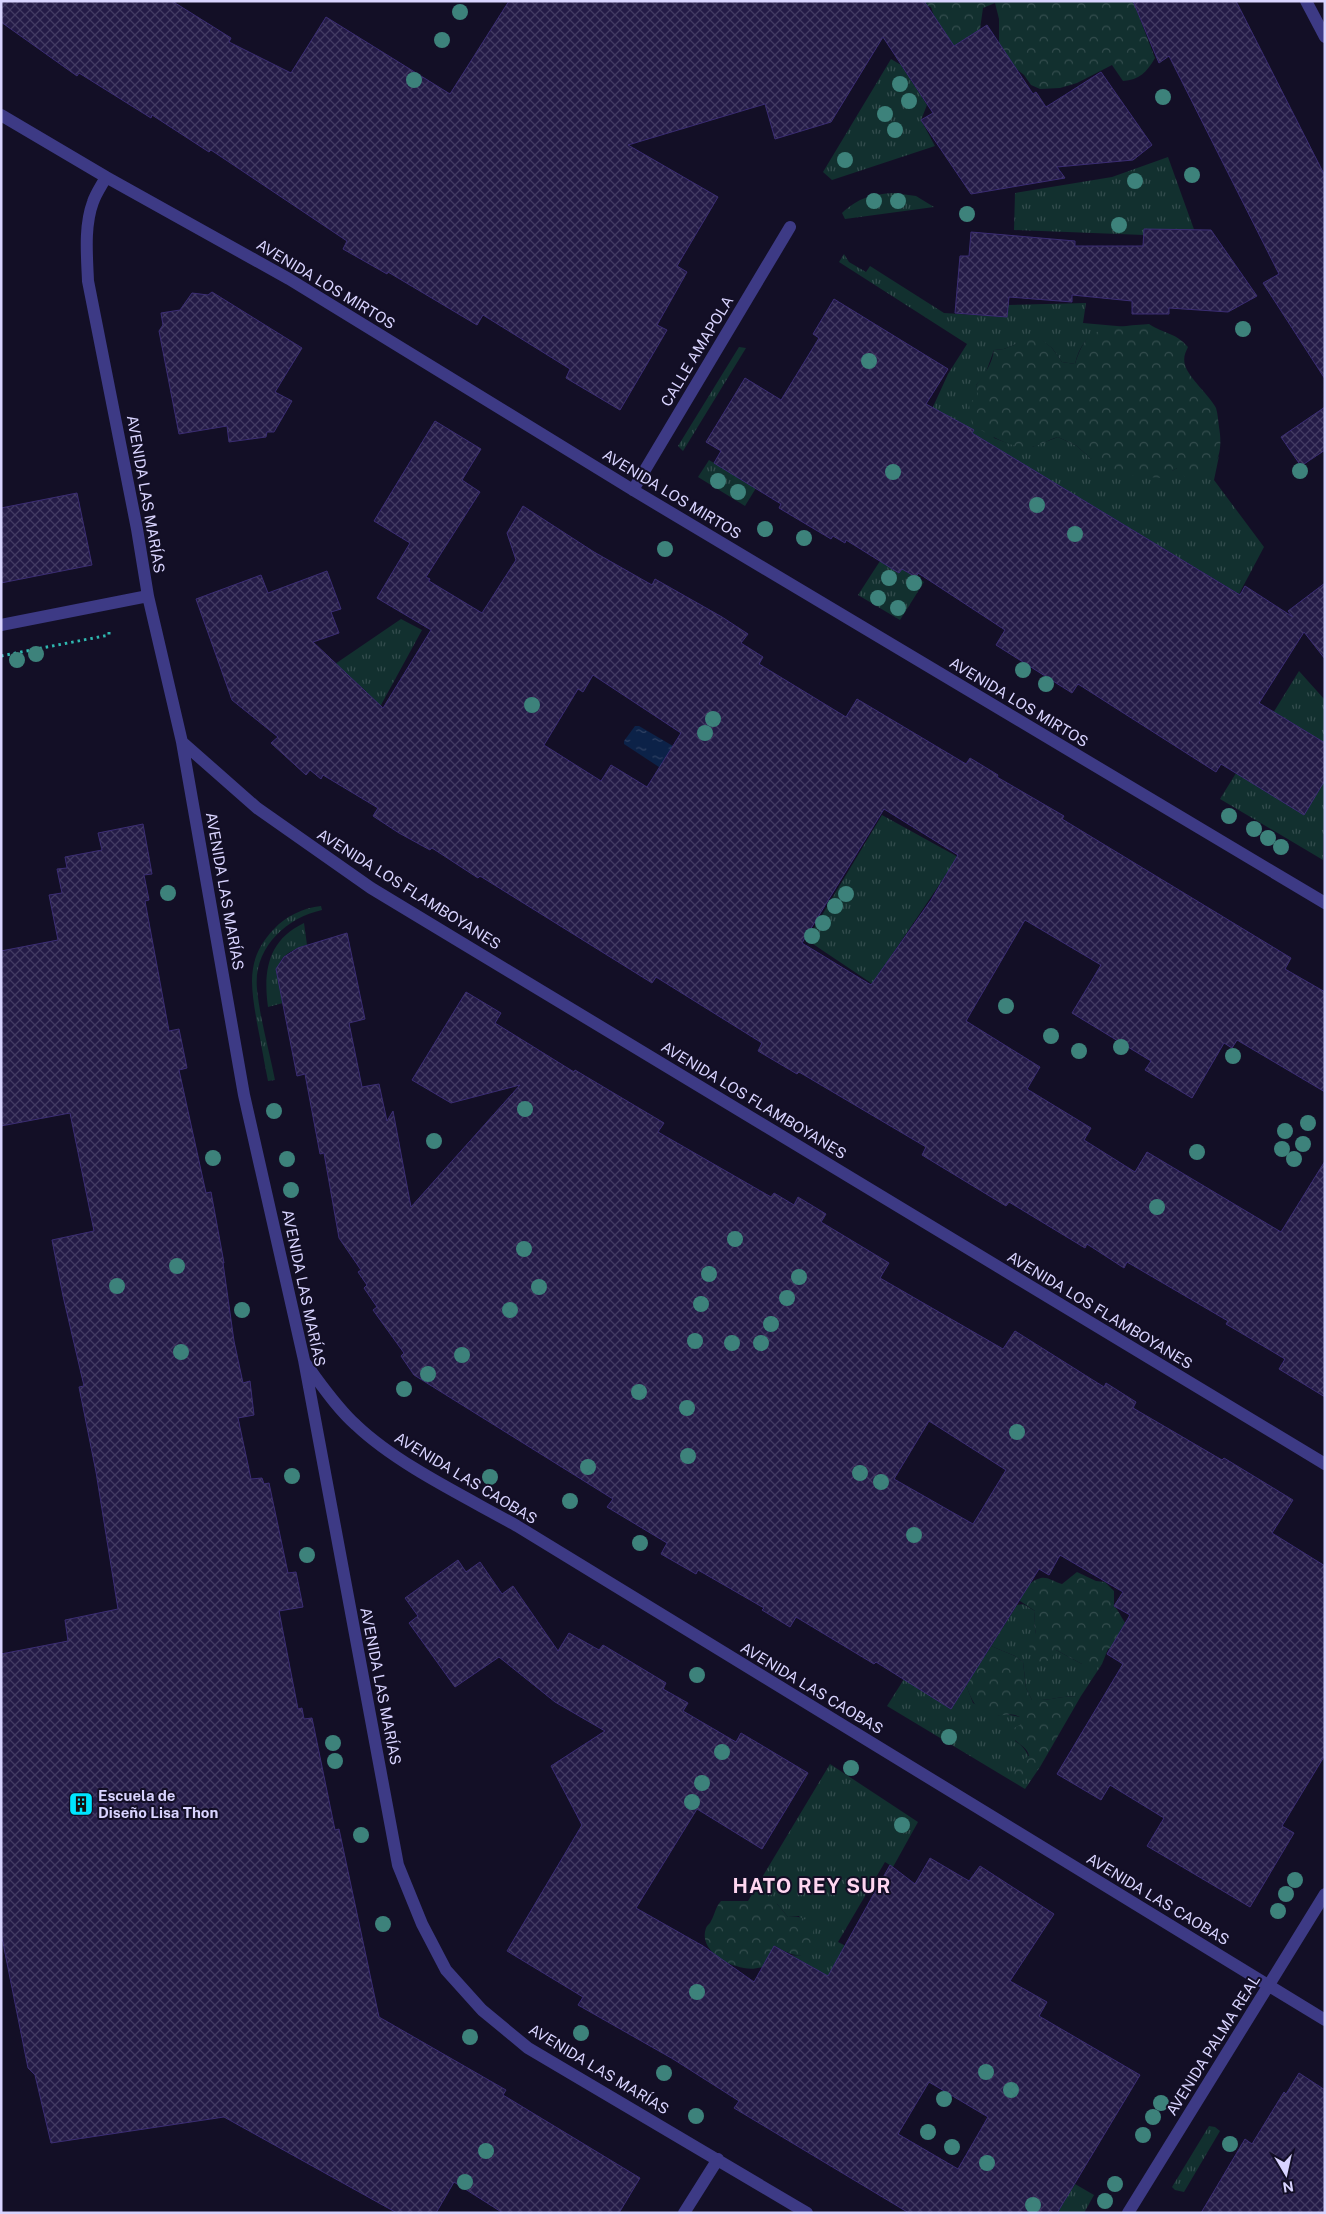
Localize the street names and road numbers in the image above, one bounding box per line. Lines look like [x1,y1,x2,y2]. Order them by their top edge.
street label: AVENIDA LOS MIRTOS [254,236,398,332]
street label: CALLE AMAPOLA [657,292,737,409]
street label: AVENIDA LAS MARÍAS [124,414,168,574]
street label: AVENIDA LOS MIRTOS [600,446,744,542]
street label: AVENIDA LOS MIRTOS [947,654,1091,750]
street label: AVENIDA LAS MARÍAS [203,811,247,971]
street label: AVENIDA LOS FLAMBOYANES [314,825,504,953]
street label: AVENIDA LOS FLAMBOYANES [658,1038,850,1162]
street label: AVENIDA LAS MARÍAS [279,1208,329,1368]
street label: AVENIDA LOS FLAMBOYANES [1004,1248,1196,1372]
street label: AVENIDA LAS CAOBAS [392,1429,540,1527]
street label: AVENIDA LAS MARÍAS [357,1606,405,1766]
street label: AVENIDA LAS CAOBAS [738,1639,886,1737]
street label: AVENIDA LAS CAOBAS [1084,1850,1232,1948]
street label: AVENIDA PALMA REAL [1163,1972,1263,2118]
street label: AVENIDA LAS MARÍAS [526,2020,672,2118]

